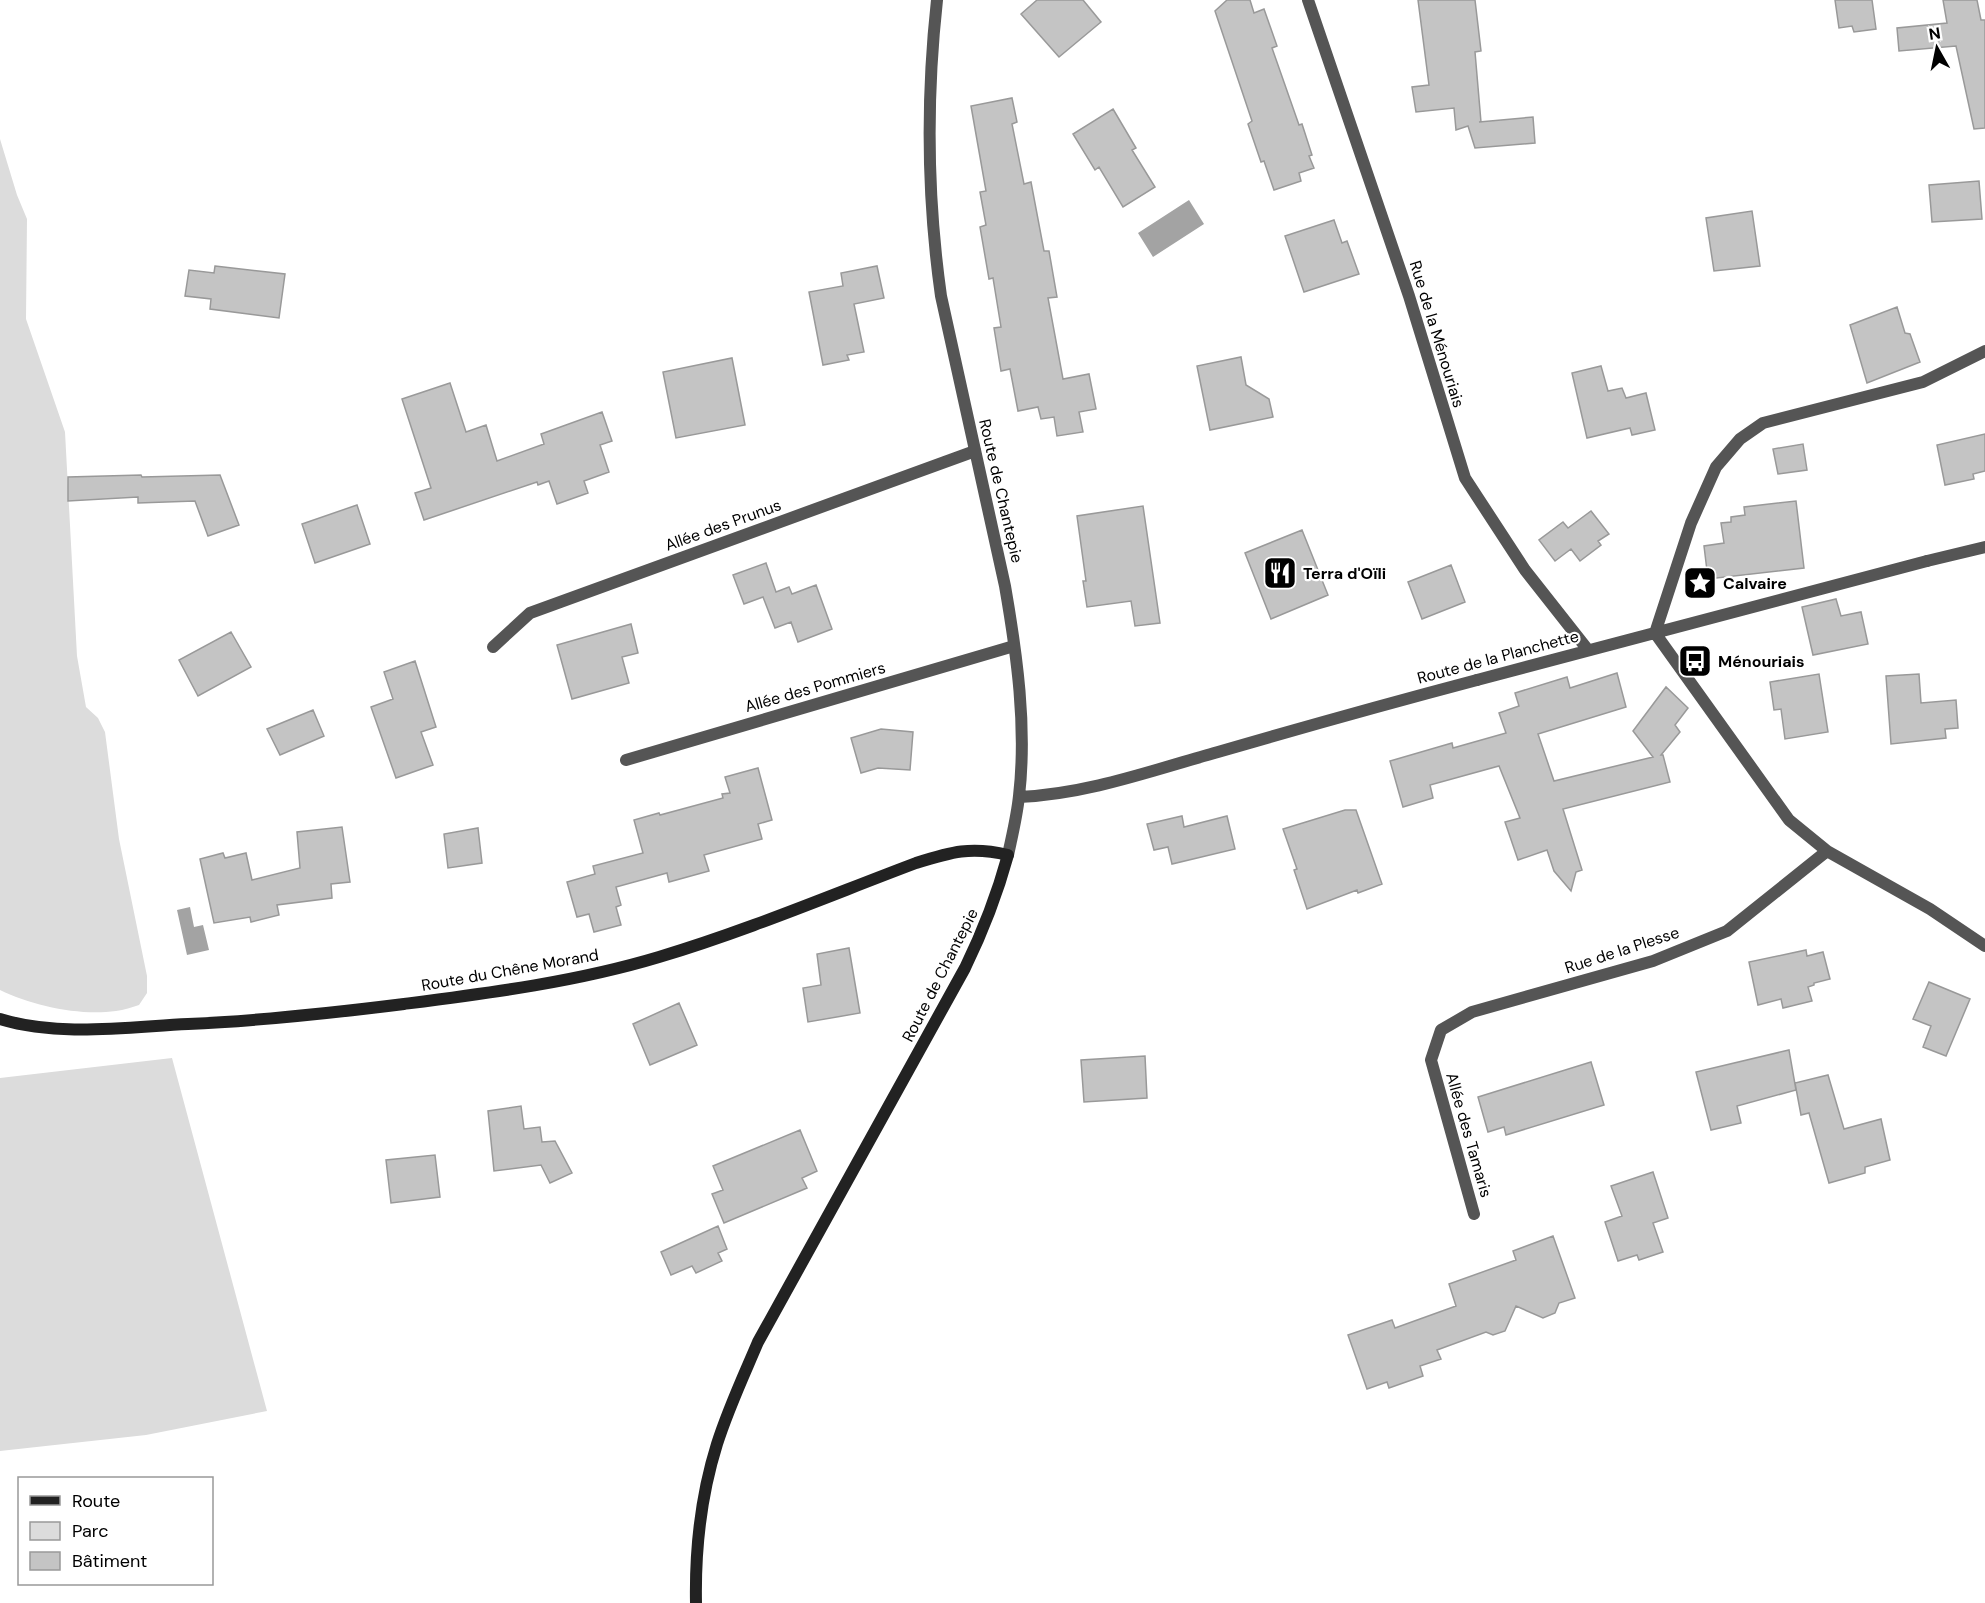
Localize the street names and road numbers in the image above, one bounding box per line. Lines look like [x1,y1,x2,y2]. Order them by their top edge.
street label: Rue de la Ménouriais [1405,258,1469,410]
street label: Route de Chantepie [974,417,1028,565]
street label: Allée des Prunus [662,494,784,556]
street label: Route de la Planchette [1415,625,1581,689]
street label: Allée des Pommiers [742,657,888,717]
street label: Route de Chantepie [897,905,983,1045]
street label: Rue de la Plesse [1562,922,1682,978]
street label: Route du Chêne Morand [420,944,600,996]
street label: Allée des Tamaris [1441,1070,1497,1200]

